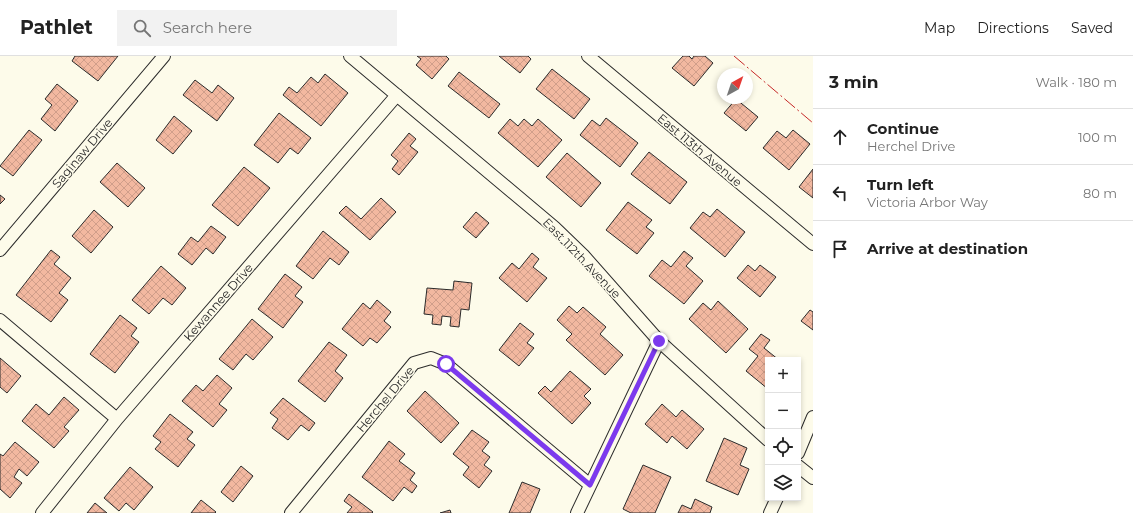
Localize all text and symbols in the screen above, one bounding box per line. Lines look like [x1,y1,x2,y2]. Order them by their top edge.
search box [117,10,397,46]
text: Pathlet [20,16,93,39]
icon: search [131,17,153,39]
text: Search here [163,18,252,37]
text: Map [924,19,955,37]
text: Directions [977,19,1049,37]
text: Saved [1071,19,1113,37]
north arrow [717,68,753,104]
text: 3 min [829,72,879,92]
text: Walk · 180 m [1035,74,1117,90]
street label: East 113th Avenue [655,110,745,190]
street label: Saginaw Drive [49,115,115,191]
text: Continue [867,119,939,138]
icon: ahead [829,126,851,148]
text: 100 m [1078,129,1117,145]
text: Herchel Drive [867,138,955,154]
text: Turn left [867,175,934,194]
icon: left [829,182,851,204]
text: 80 m [1083,185,1117,201]
text: Victoria Arbor Way [867,194,988,210]
street label: East 112th Avenue [540,215,624,301]
icon: arrive [829,238,851,260]
text: Arrive at destination [867,239,1028,258]
street label: Kewannee Drive [180,260,256,344]
route end [650,332,668,350]
route start [437,355,455,373]
map controls [765,357,801,501]
button: + [765,357,801,393]
street label: Herchel Drive [353,363,417,435]
button: − [765,393,801,429]
button: locate [765,429,801,465]
button: layers [765,465,801,501]

